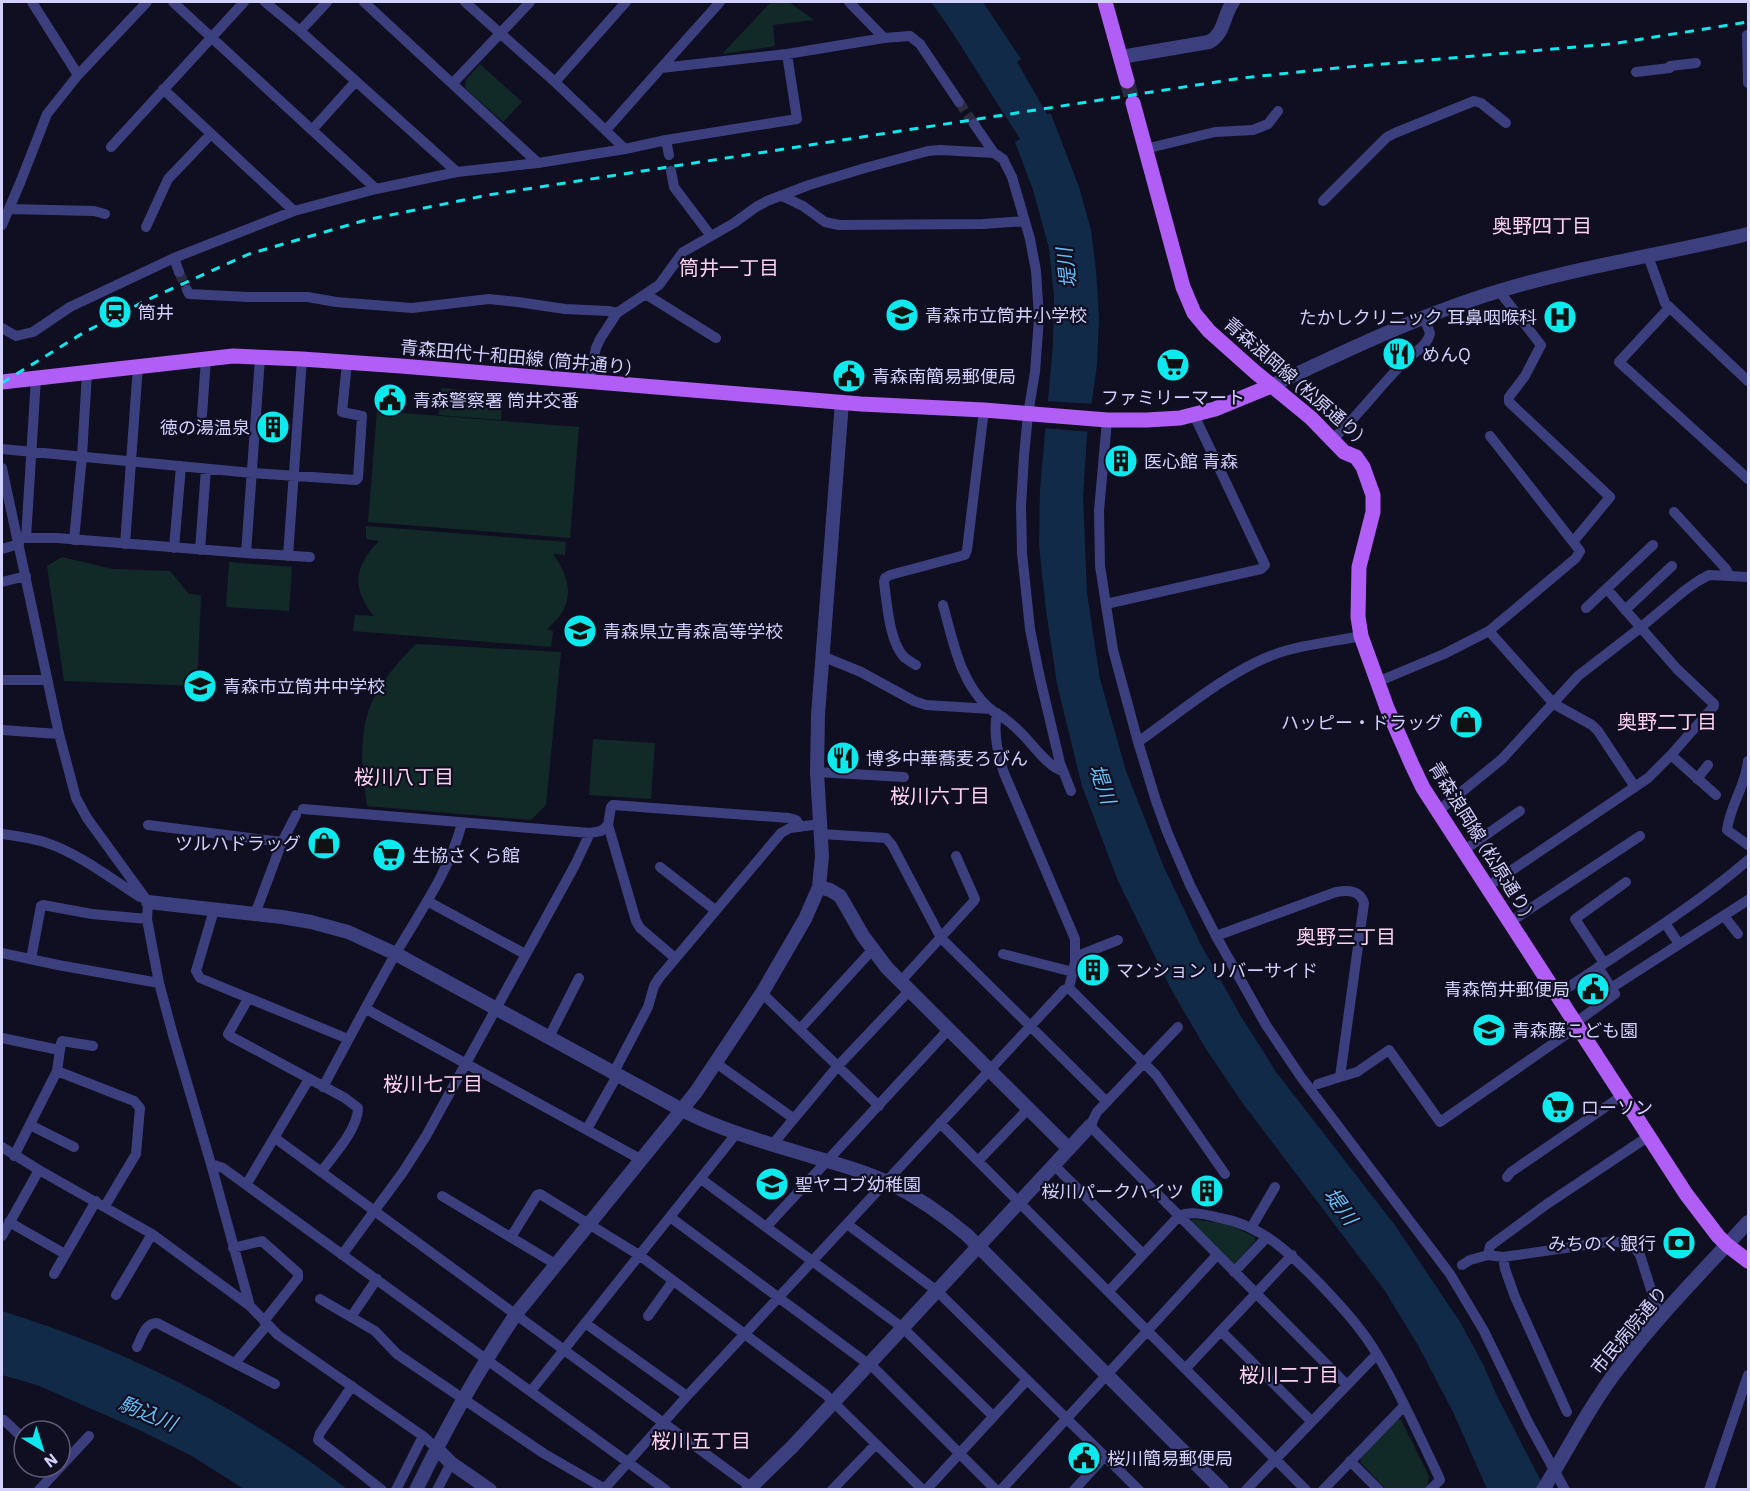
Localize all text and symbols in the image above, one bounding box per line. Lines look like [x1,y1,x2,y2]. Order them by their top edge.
district label: 奥野四丁目 [1492,212,1592,239]
water label: 堤川 [1050,245,1082,289]
district label: 筒井一丁目 [679,254,779,281]
station icon: 筒井 [97,294,133,330]
school or university icon: 青森市立筒井小学校 [884,297,920,333]
hospital icon: たかしクリニック 耳鼻咽喉科 [1542,299,1578,335]
place label: 筒井 [138,301,174,324]
place label: 青森市立筒井小学校 [925,304,1087,327]
place label: たかしクリニック 耳鼻咽喉科 [1299,306,1537,329]
street label: 青森浪岡線 (松原通り) [1219,312,1369,446]
street label: 青森田代十和田線 (筒井通り) [399,335,633,379]
restaurant icon: めんQ [1381,336,1417,372]
place label: めんQ [1422,343,1471,366]
supermarket icon: ファミリーマート [1155,347,1191,383]
public building icon: 青森南簡易郵便局 [831,358,867,394]
place label: 青森南簡易郵便局 [872,365,1016,388]
public building icon: 青森警察署 筒井交番 [372,382,408,418]
place label: ファミリーマート [1101,386,1245,409]
place label: 青森警察署 筒井交番 [413,389,579,412]
building icon: 徳の湯温泉 [255,409,291,445]
place label: 徳の湯温泉 [160,416,250,439]
building icon: 医心館 青森 [1103,443,1139,479]
place label: 医心館 青森 [1144,450,1238,473]
school or university icon: 青森県立青森高等学校 [562,613,598,649]
place label: 青森県立青森高等学校 [603,620,783,643]
school or university icon: 青森市立筒井中学校 [182,668,218,704]
place label: 青森市立筒井中学校 [223,675,385,698]
shop icon: ハッピー・ドラッグ [1448,704,1484,740]
district label: 奥野二丁目 [1617,708,1717,735]
place label: ハッピー・ドラッグ [1281,711,1443,734]
restaurant icon: 博多中華蕎麦ろびん [825,740,861,776]
place label: 博多中華蕎麦ろびん [866,747,1028,770]
street label: 青森浪岡線 (松原通り) [1424,757,1538,921]
water label: 堤川 [1084,761,1123,809]
district label: 桜川八丁目 [354,763,454,790]
district label: 桜川六丁目 [890,782,990,809]
shop icon: ツルハドラッグ [306,825,342,861]
place label: ツルハドラッグ [175,832,301,855]
supermarket icon: 生協さくら館 [371,837,407,873]
place label: 生協さくら館 [412,844,520,867]
district label: 奥野三丁目 [1296,923,1396,950]
building icon: マンション リバーサイド [1075,952,1111,988]
place label: マンション リバーサイド [1116,959,1318,982]
public building icon: 青森筒井郵便局 [1575,971,1611,1007]
place label: 青森筒井郵便局 [1444,978,1570,1001]
school or university icon: 青森藤こども園 [1471,1012,1507,1048]
place label: 青森藤こども園 [1512,1019,1638,1042]
district label: 桜川七丁目 [383,1070,483,1097]
supermarket icon: ローソン [1540,1089,1576,1125]
place label: ローソン [1581,1096,1653,1119]
school or university icon: 聖ヤコブ幼稚園 [754,1166,790,1202]
place label: 聖ヤコブ幼稚園 [795,1173,921,1196]
building icon: 桜川パークハイツ [1189,1173,1225,1209]
place label: 桜川パークハイツ [1041,1180,1184,1203]
water label: 堤川 [1318,1182,1365,1232]
bank icon: みちのく銀行 [1661,1225,1697,1261]
place label: みちのく銀行 [1548,1232,1656,1255]
street label: 市民病院通り [1585,1281,1673,1379]
district label: 桜川二丁目 [1239,1361,1339,1388]
water label: 駒込川 [115,1389,183,1438]
north arrow [12,1419,72,1479]
district label: 桜川五丁目 [651,1427,751,1454]
public building icon: 桜川簡易郵便局 [1066,1440,1102,1476]
place label: 桜川簡易郵便局 [1107,1447,1233,1470]
text: N [41,1449,62,1472]

